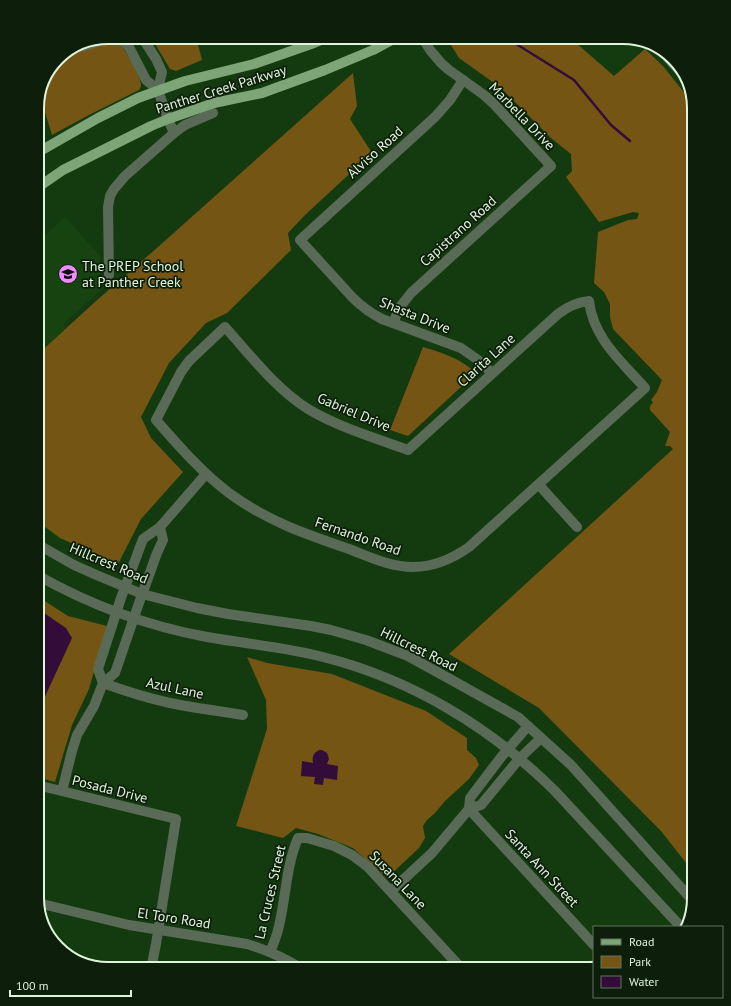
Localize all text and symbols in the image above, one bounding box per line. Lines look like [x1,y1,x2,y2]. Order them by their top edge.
street label: Panther Creek Parkway [153,60,289,117]
street label: Marbella Drive [485,78,559,154]
street label: Alviso Road [343,122,407,182]
street label: Capistrano Road [416,192,500,270]
place label: The PREP School at Panther Creek [82,257,183,291]
school or university icon: The PREP School at Panther Creek [57,263,79,285]
street label: Shasta Drive [377,293,453,337]
street label: Clarita Lane [453,329,519,391]
street label: Gabriel Drive [315,388,393,436]
street label: Fernando Road [313,513,403,559]
street label: Hillcrest Road [67,538,151,588]
street label: Hillcrest Road [378,623,460,675]
street label: Azul Lane [145,673,205,703]
street label: Posada Drive [70,771,150,807]
street label: Santa Ann Street [501,825,583,911]
street label: La Cruces Street [250,843,290,941]
street label: Susana Lane [366,847,430,913]
street label: El Toro Road [136,903,212,933]
legend [593,926,723,998]
text: Road [629,934,654,949]
text: Park [629,954,651,969]
scale bar [10,972,131,998]
text: Water [629,974,659,989]
text: 100 m [16,978,49,993]

